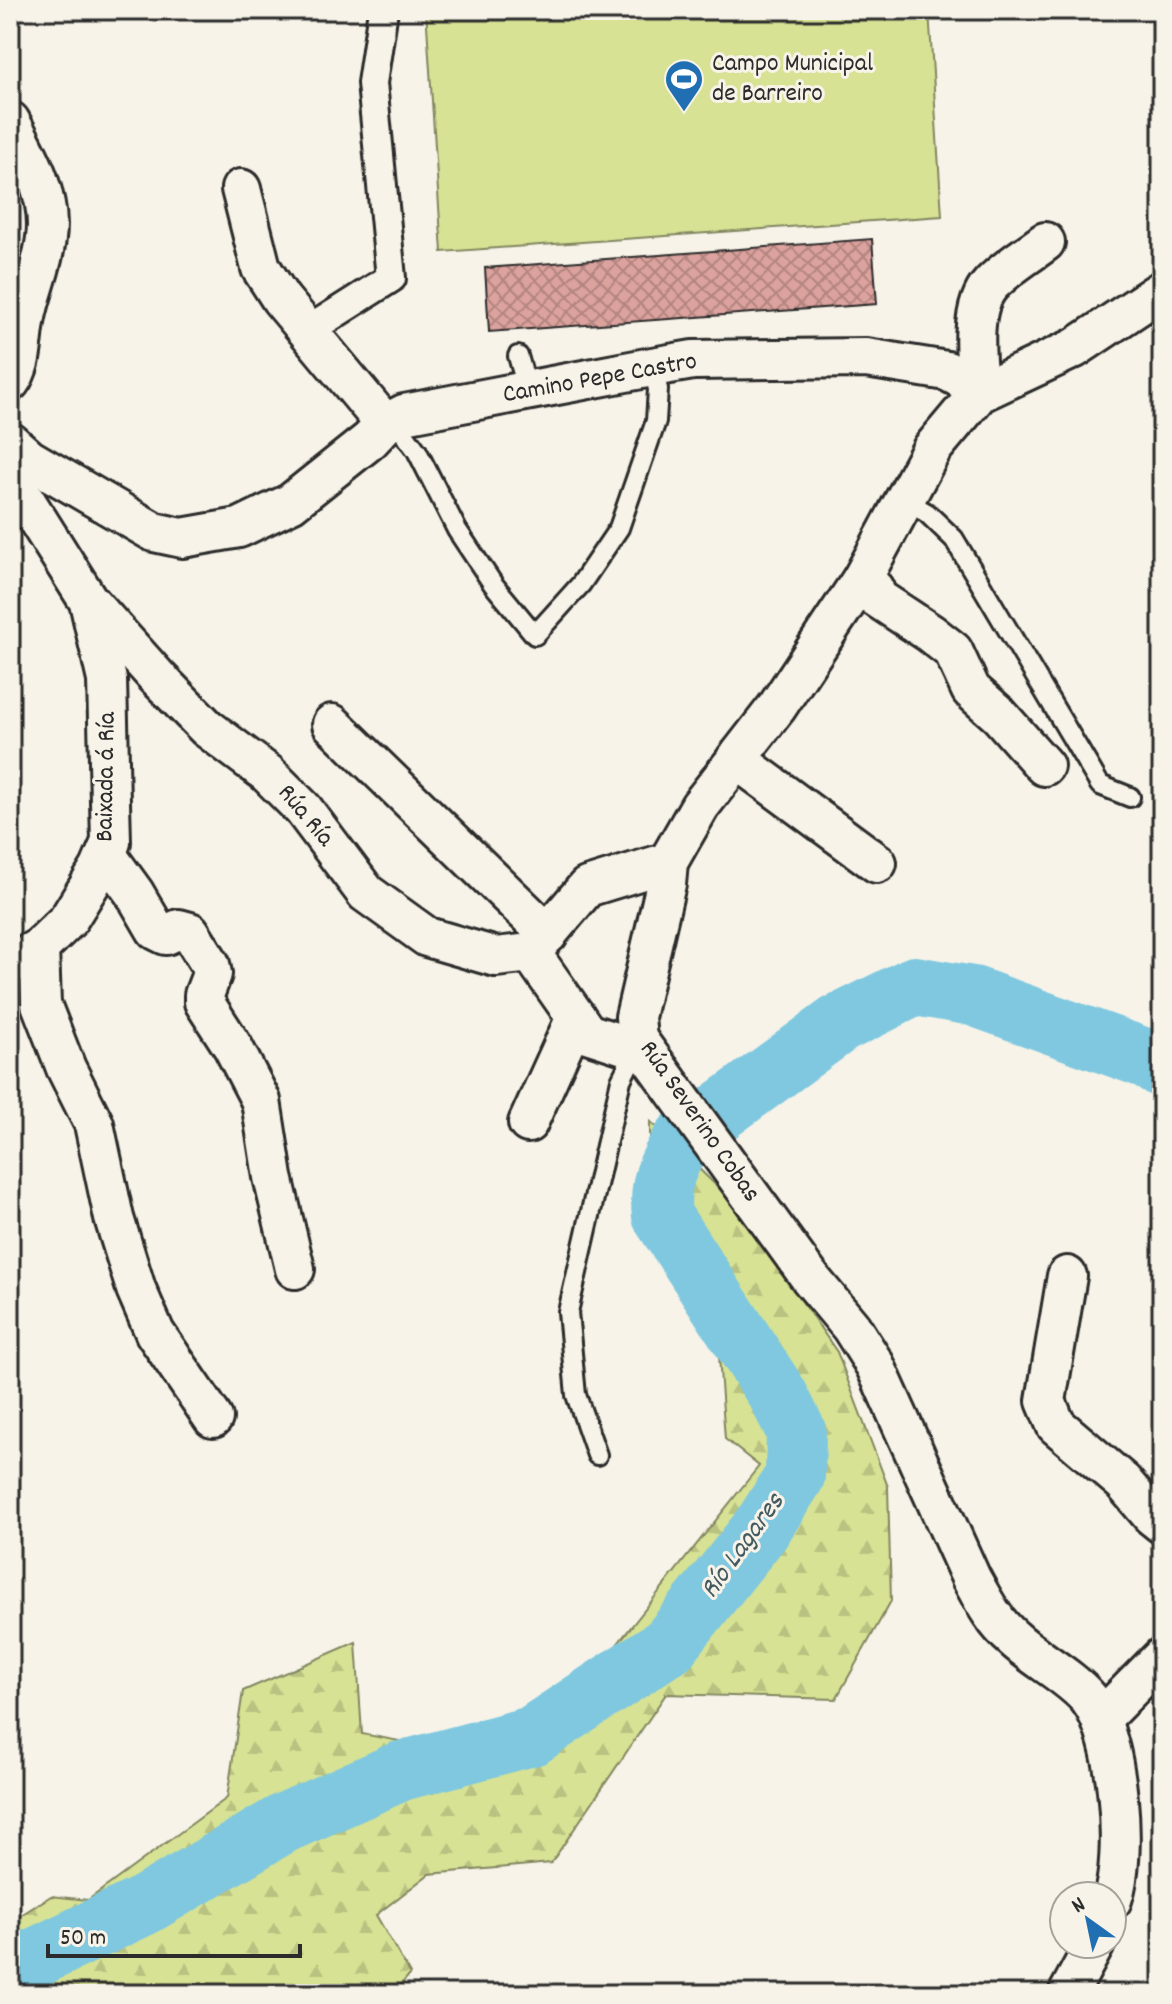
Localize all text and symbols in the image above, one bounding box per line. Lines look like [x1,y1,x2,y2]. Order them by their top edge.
place label: Campo Municipal de Barreiro [712,46,873,113]
sports icon: Campo Municipal de Barreiro [663,58,705,113]
street label: Camino Pepe Castro [500,344,700,414]
street label: Baixada á Ría [87,711,127,842]
street label: Rúa Ría [268,777,343,856]
street label: Rúa Severino Cobas [629,1034,769,1210]
water label: Río Lagares [692,1485,797,1608]
north arrow [1048,1880,1128,1960]
text: N [1066,1890,1092,1922]
scale bar [48,1908,300,1958]
text: 50 m [60,1922,106,1956]

